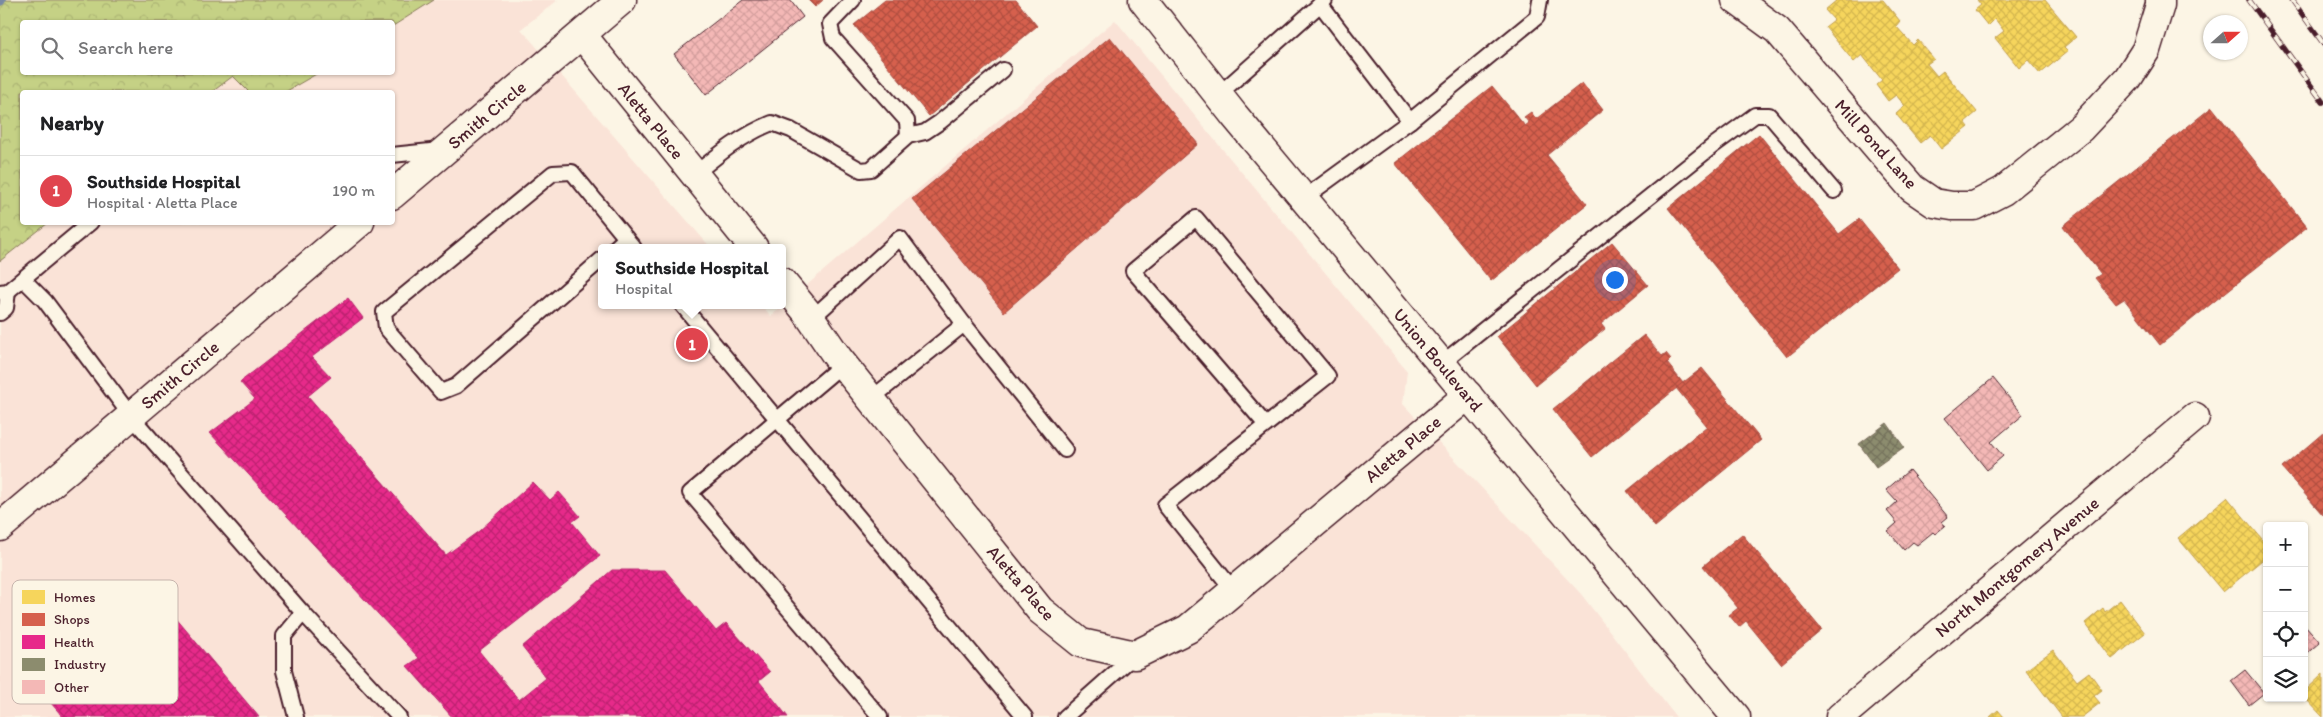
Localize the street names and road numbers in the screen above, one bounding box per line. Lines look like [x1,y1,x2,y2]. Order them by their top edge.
street label: Smith Circle [443,76,531,154]
street label: Aletta Place [613,78,689,164]
street label: Mill Pond Lane [1830,95,1922,193]
street label: Union Boulevard [1388,304,1488,416]
street label: Smith Circle [136,336,224,414]
street label: Aletta Place [1360,411,1446,487]
street label: North Montgomery Avenue [1931,492,2103,642]
street label: Aletta Place [982,541,1060,625]

